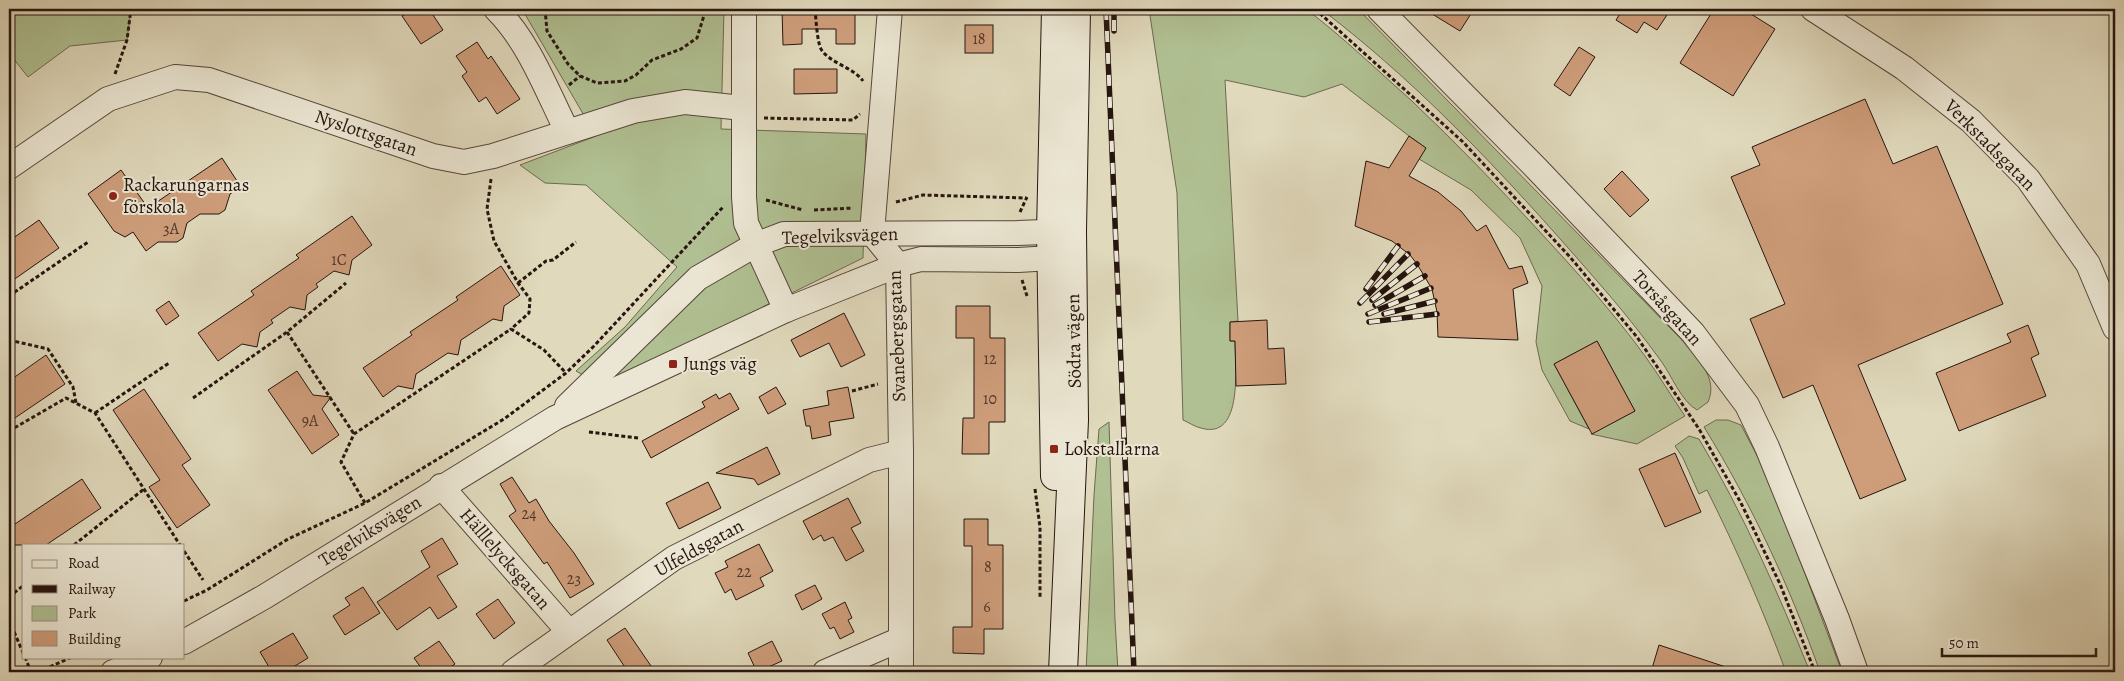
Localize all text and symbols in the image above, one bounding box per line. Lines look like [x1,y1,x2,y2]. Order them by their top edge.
house number: 18 [972,28,986,50]
street label: Verkstadsgatan [1938,93,2042,197]
street label: Nyslottsgatan [311,103,421,163]
place label: Rackarungarnas förskola [123,172,249,220]
marker: Rackarungarnas förskola [107,190,119,202]
house number: 3A [163,218,180,240]
street label: Tegelviksvägen [781,221,899,251]
house number: 1C [331,249,347,271]
street label: Torsåsgatan [1626,264,1708,352]
street label: Svanebergsgatan [882,270,912,402]
street label: Södra vägen [1060,294,1088,388]
house number: 12 [983,348,997,370]
place label: Jungs väg [683,351,757,377]
marker: Jungs väg [667,358,679,370]
house number: 10 [983,388,997,410]
house number: 9A [302,410,319,432]
place label: Lokstallarna [1064,436,1160,462]
marker: Lokstallarna [1048,443,1060,455]
street label: Tegelviksvägen [314,489,426,573]
street label: Hälllelycksgatan [454,503,556,615]
house number: 24 [522,503,536,525]
street label: Ulfeldsgatan [650,513,748,583]
legend [22,544,185,658]
text: Road [68,553,100,573]
house number: 8 [984,556,992,578]
house number: 22 [736,561,752,583]
house number: 23 [567,568,581,590]
text: Railway [68,579,116,599]
house number: 6 [983,596,991,618]
text: Park [68,603,97,623]
scale bar [1942,626,2095,658]
text: Building [68,629,121,649]
text: 50 m [1949,633,1979,653]

